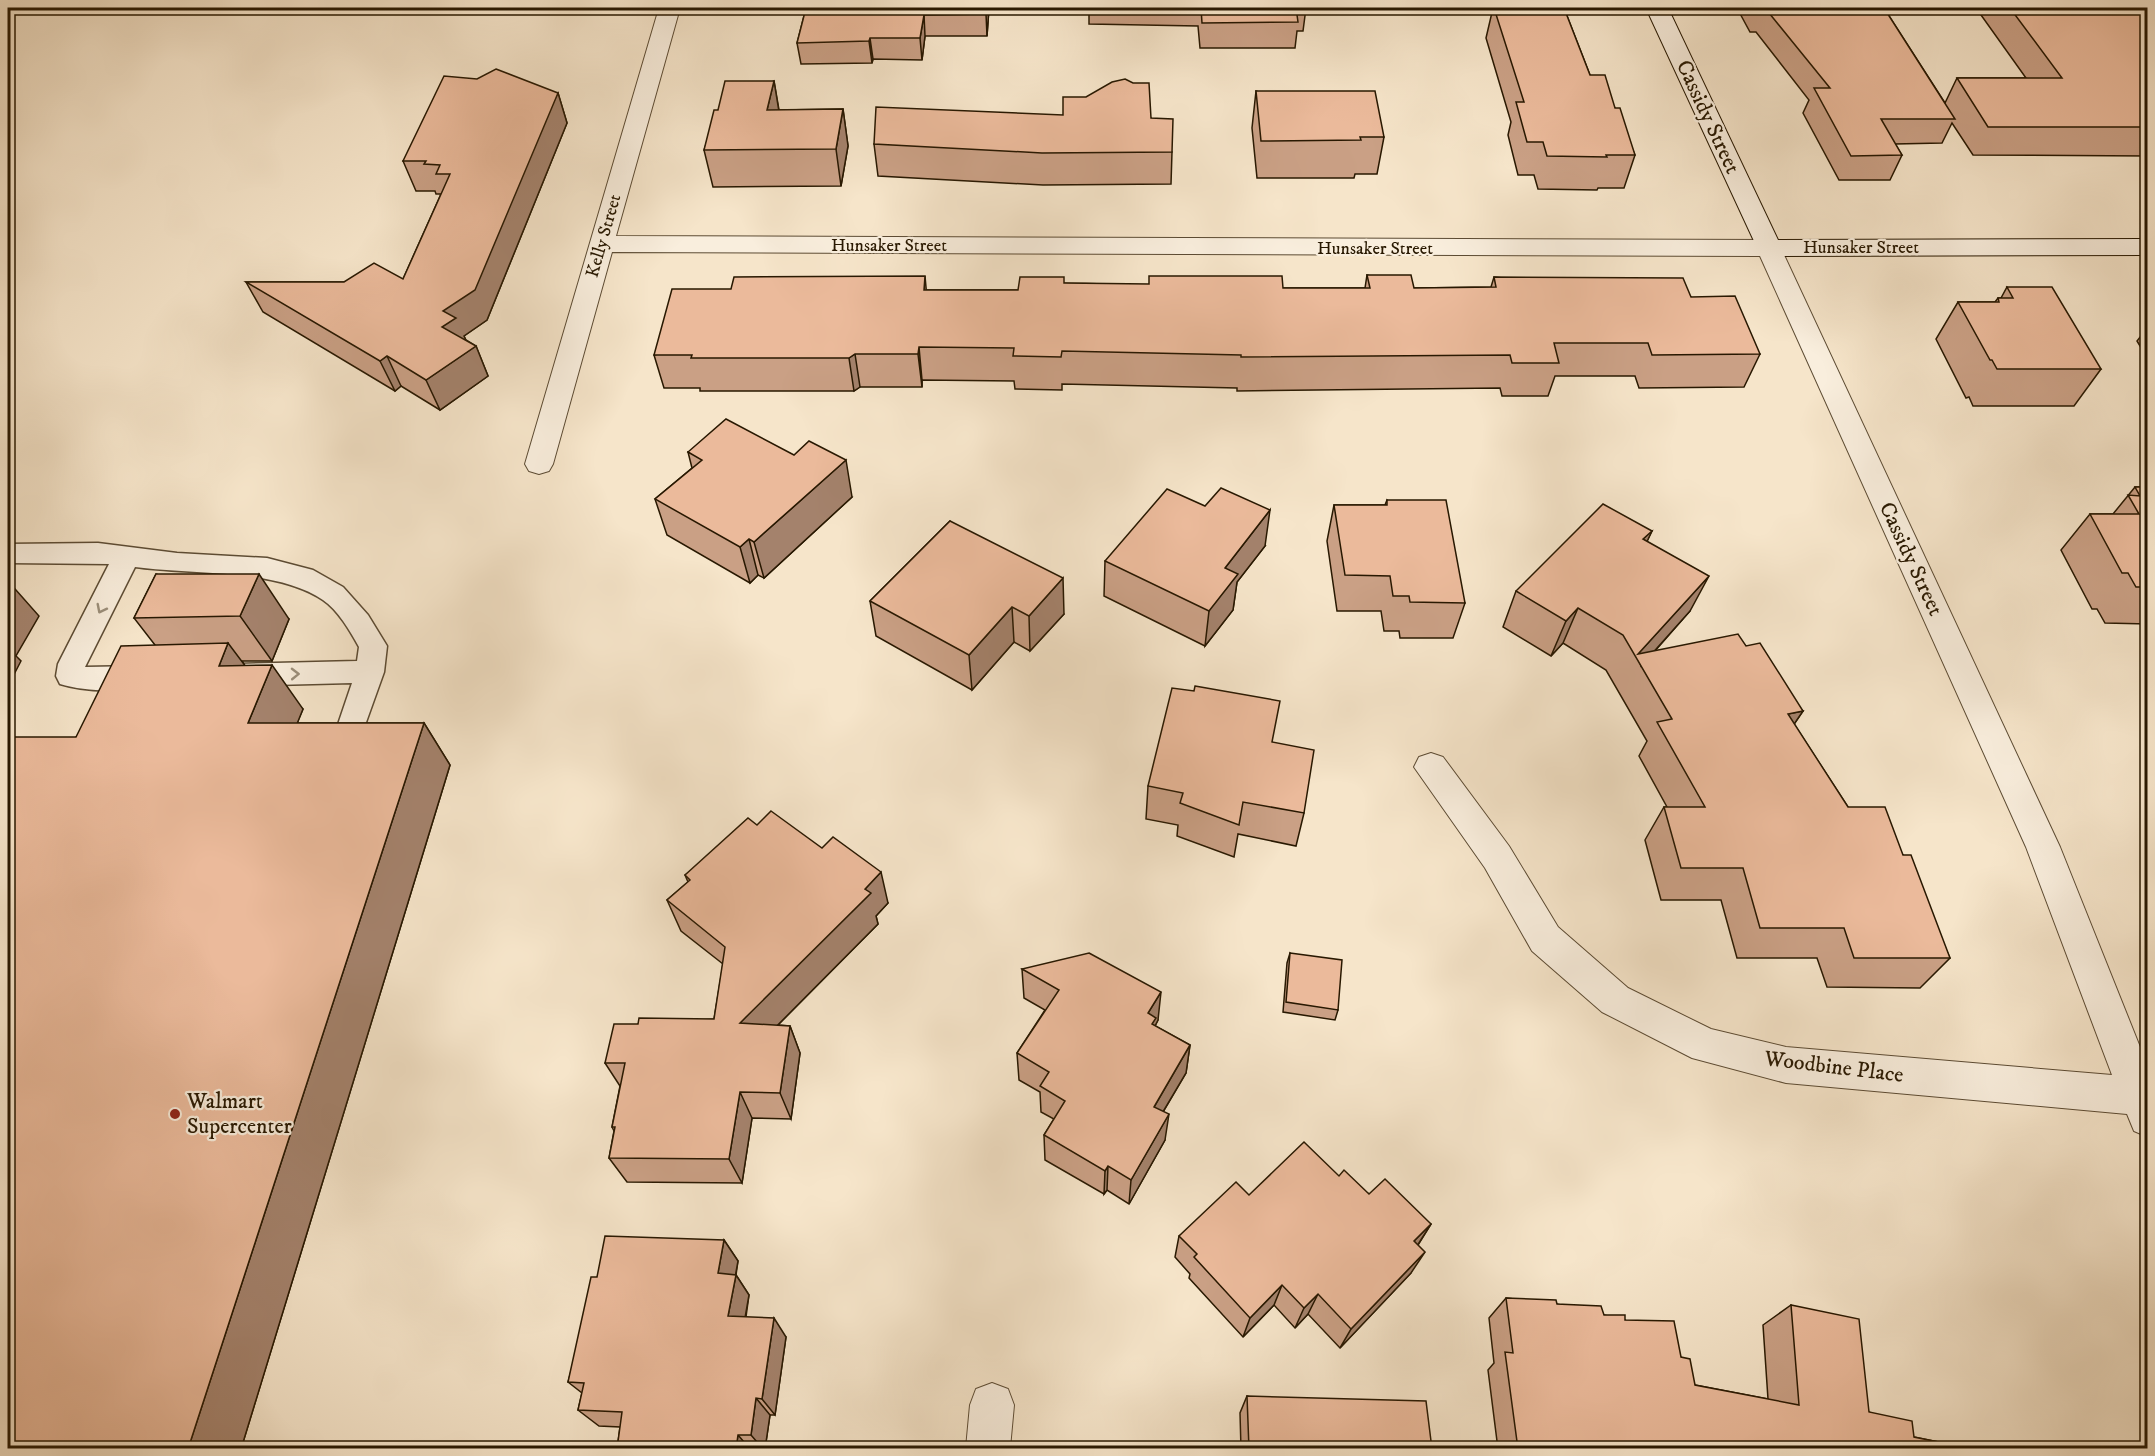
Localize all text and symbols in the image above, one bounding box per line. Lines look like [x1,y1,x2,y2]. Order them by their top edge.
street label: Cassidy Street [1670,56,1746,178]
street label: Kelly Street [582,192,626,280]
street label: Hunsaker Street [831,235,947,257]
street label: Hunsaker Street [1803,237,1919,259]
street label: Hunsaker Street [1317,238,1433,260]
street label: Cassidy Street [1873,498,1949,620]
one-way arrow [97,603,108,613]
one-way arrow [291,667,300,680]
street label: Woodbine Place [1762,1045,1905,1089]
place label: Walmart Supercenter [186,1088,293,1140]
marker: Walmart Supercenter [168,1107,182,1121]

